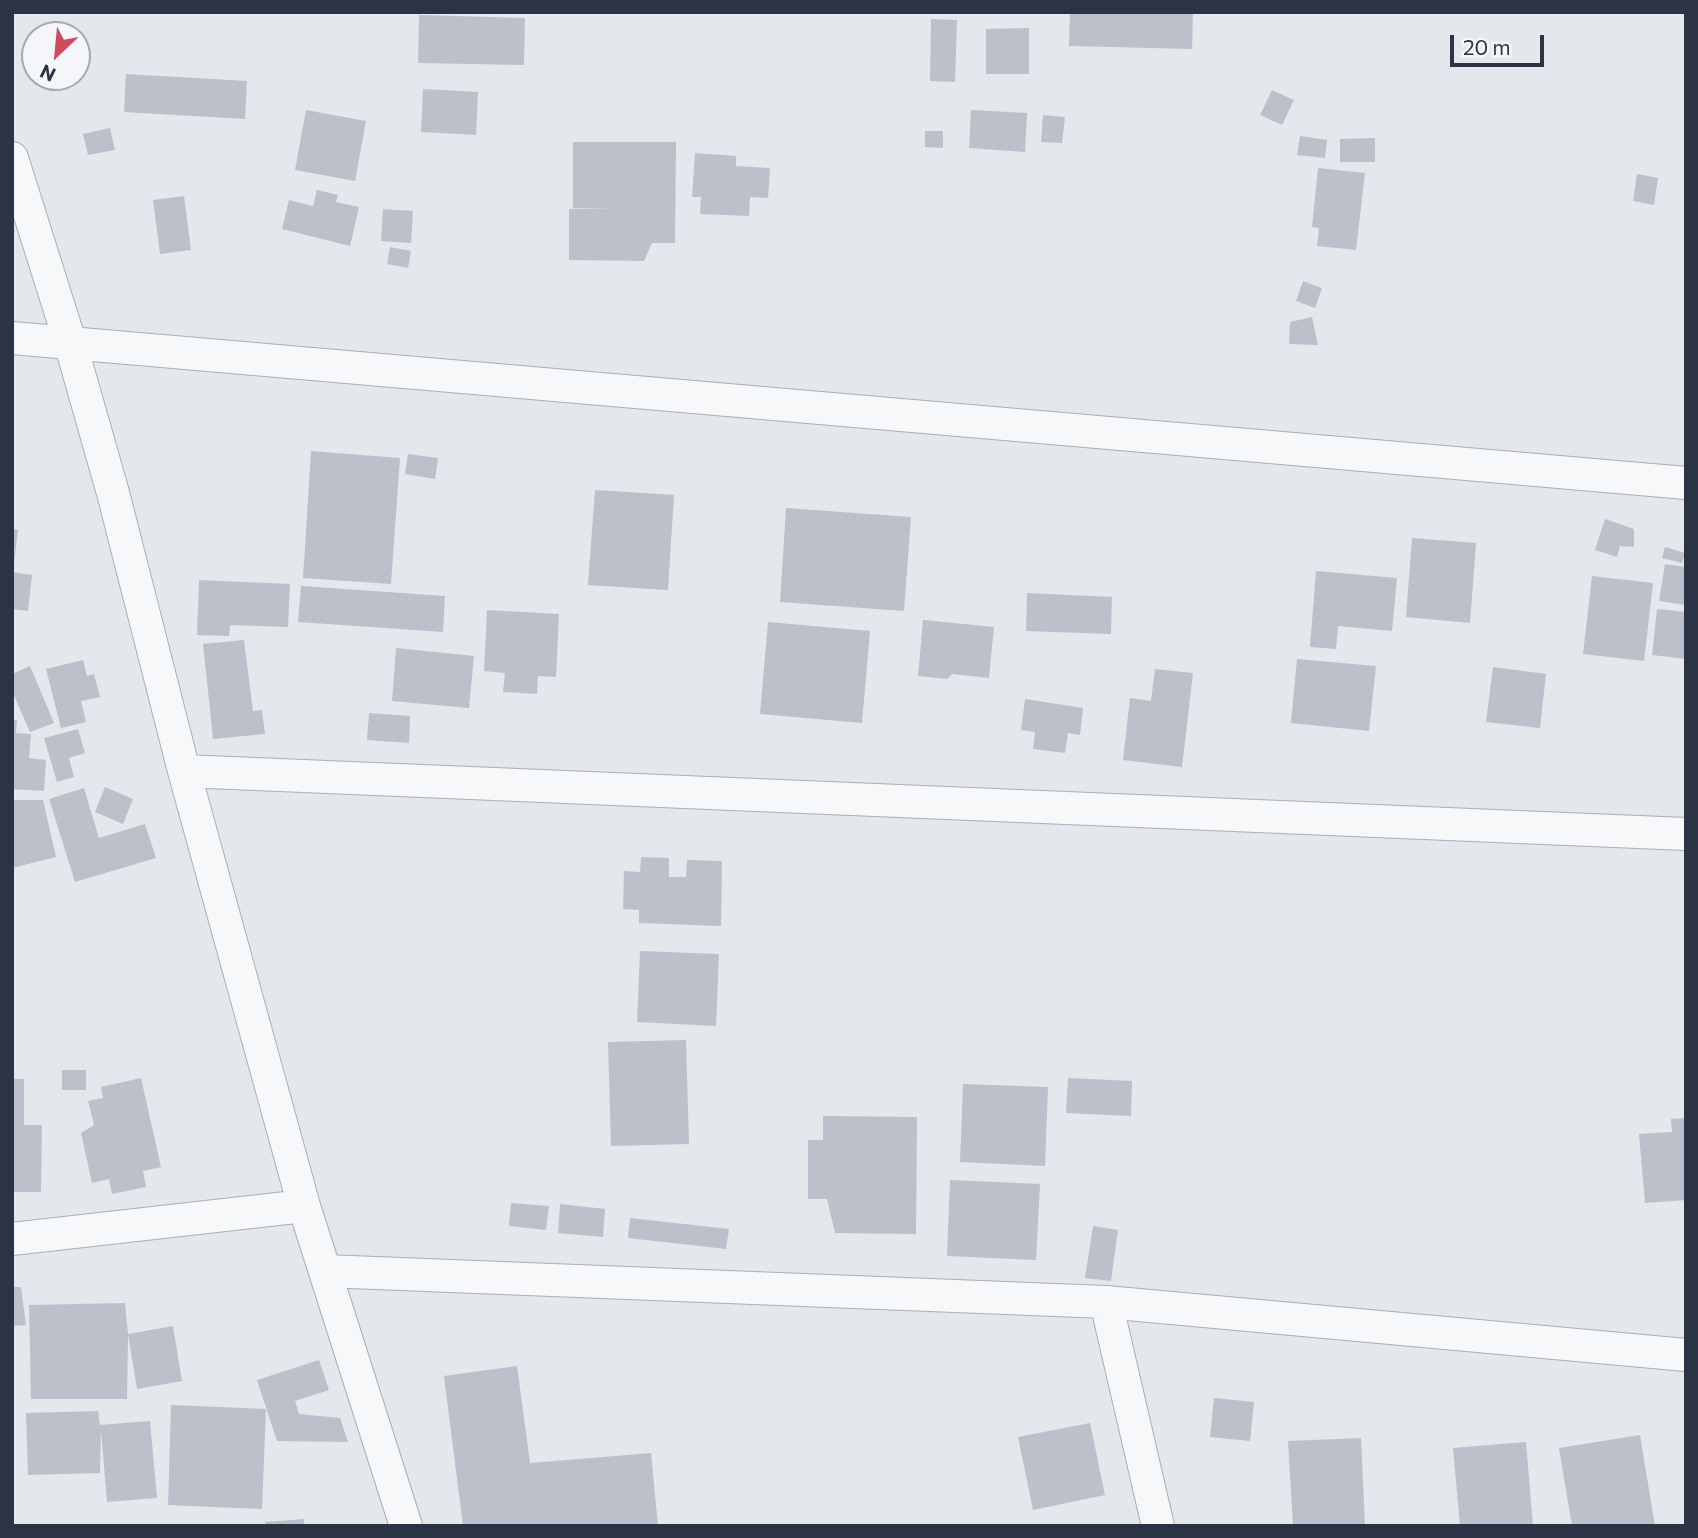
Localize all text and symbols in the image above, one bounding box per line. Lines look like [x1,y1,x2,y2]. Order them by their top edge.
north arrow [21,21,91,91]
scale bar [1453,21,1548,65]
text: 20 m [1463,34,1511,59]
text: N [36,60,59,87]

